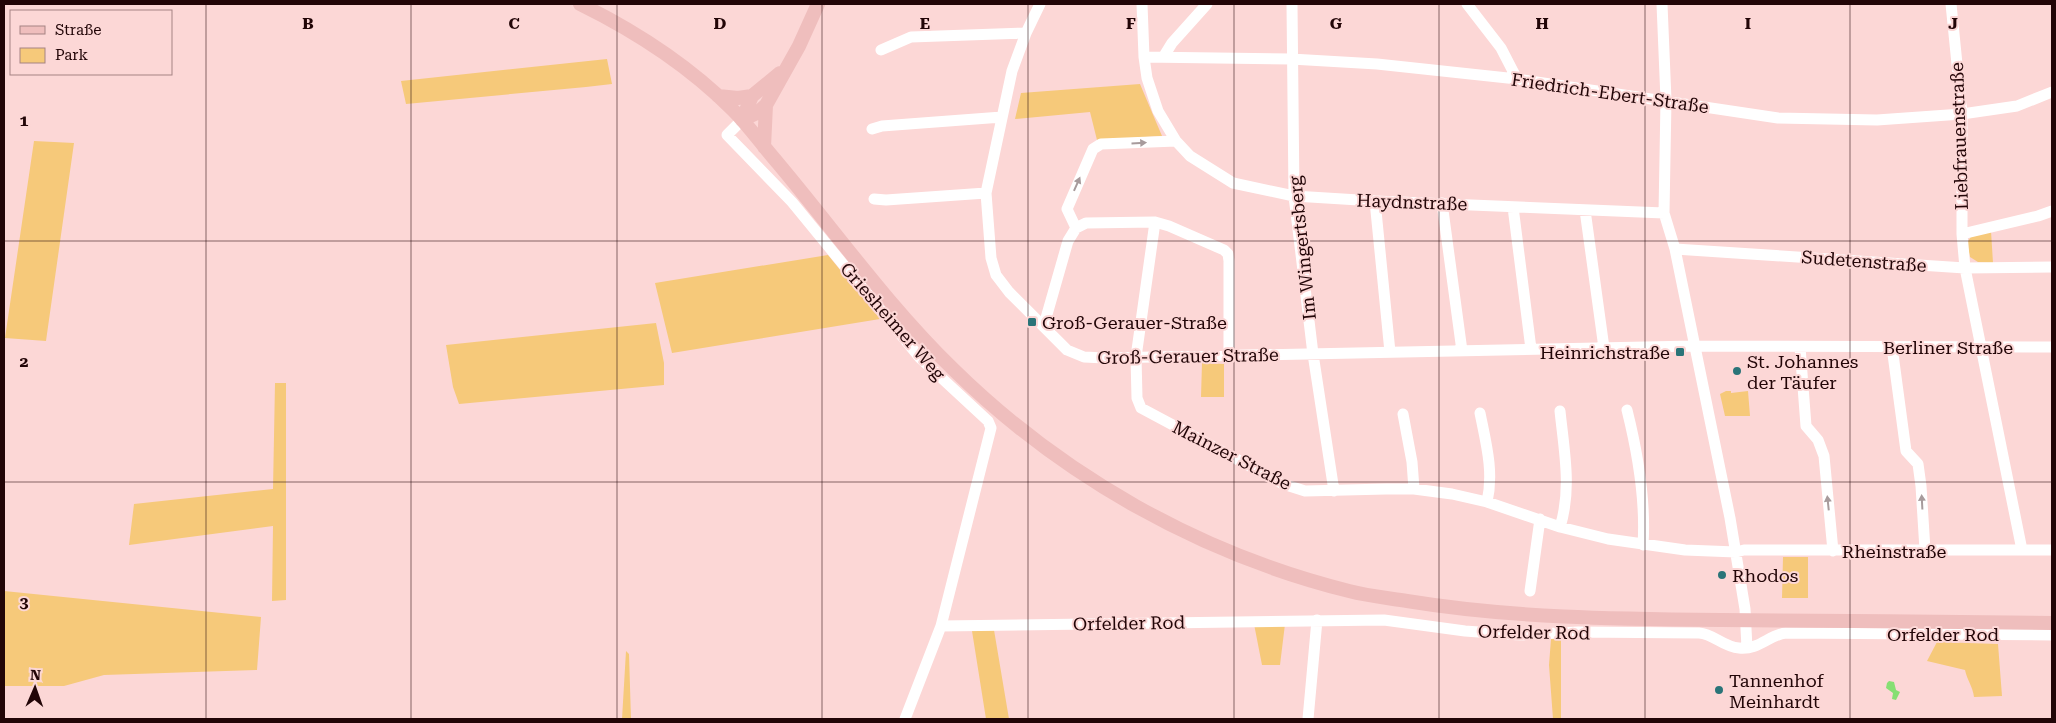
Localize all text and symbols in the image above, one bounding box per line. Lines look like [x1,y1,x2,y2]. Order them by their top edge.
legend [10,10,172,75]
text: B [302,14,314,33]
text: C [508,14,520,33]
text: D [714,14,727,33]
text: E [920,14,930,33]
text: F [1126,14,1136,33]
text: G [1330,14,1343,33]
text: H [1535,14,1549,33]
text: I [1745,14,1751,33]
text: J [1948,14,1958,33]
text: Straße [55,21,102,39]
text: Park [55,46,89,64]
street label: Liebfrauenstraße [1946,62,1972,210]
street label: Friedrich-Ebert-Straße [1510,69,1710,117]
text: 1 [20,111,29,130]
one-way arrow [1131,138,1147,146]
street label: Im Wingertsberg [1284,174,1320,321]
one-way arrow [1074,177,1082,191]
street label: Haydnstraße [1356,190,1468,214]
street label: Sudetenstraße [1801,246,1927,276]
street label: Griesheimer Weg [836,258,950,385]
place label: Groß-Gerauer-Straße [1042,312,1227,333]
marker: Groß-Gerauer-Straße [1026,316,1038,328]
street label: Berliner Straße [1883,337,2013,358]
place label: Heinrichstraße [1540,342,1670,363]
street label: Groß-Gerauer Straße [1097,344,1279,368]
marker: Heinrichstraße [1674,346,1686,358]
place label: St. Johannes der Täufer [1747,351,1858,393]
text: 2 [20,352,29,371]
marker: St. Johannes der Täufer [1731,365,1743,377]
street label: Mainzer Straße [1169,416,1295,494]
one-way arrow [1918,493,1926,509]
one-way arrow [1824,494,1832,510]
street label: Rheinstraße [1842,541,1946,562]
place label: Rhodos [1732,565,1798,586]
marker: Rhodos [1716,569,1728,581]
text: 3 [20,593,29,612]
street label: Orfelder Rod [1073,612,1186,634]
street label: Orfelder Rod [1478,621,1591,643]
street label: Orfelder Rod [1887,624,2000,645]
north arrow [10,663,60,713]
text: N [30,667,41,683]
place label: Tannenhof Meinhardt [1729,670,1825,712]
marker: Tannenhof Meinhardt [1713,684,1725,696]

